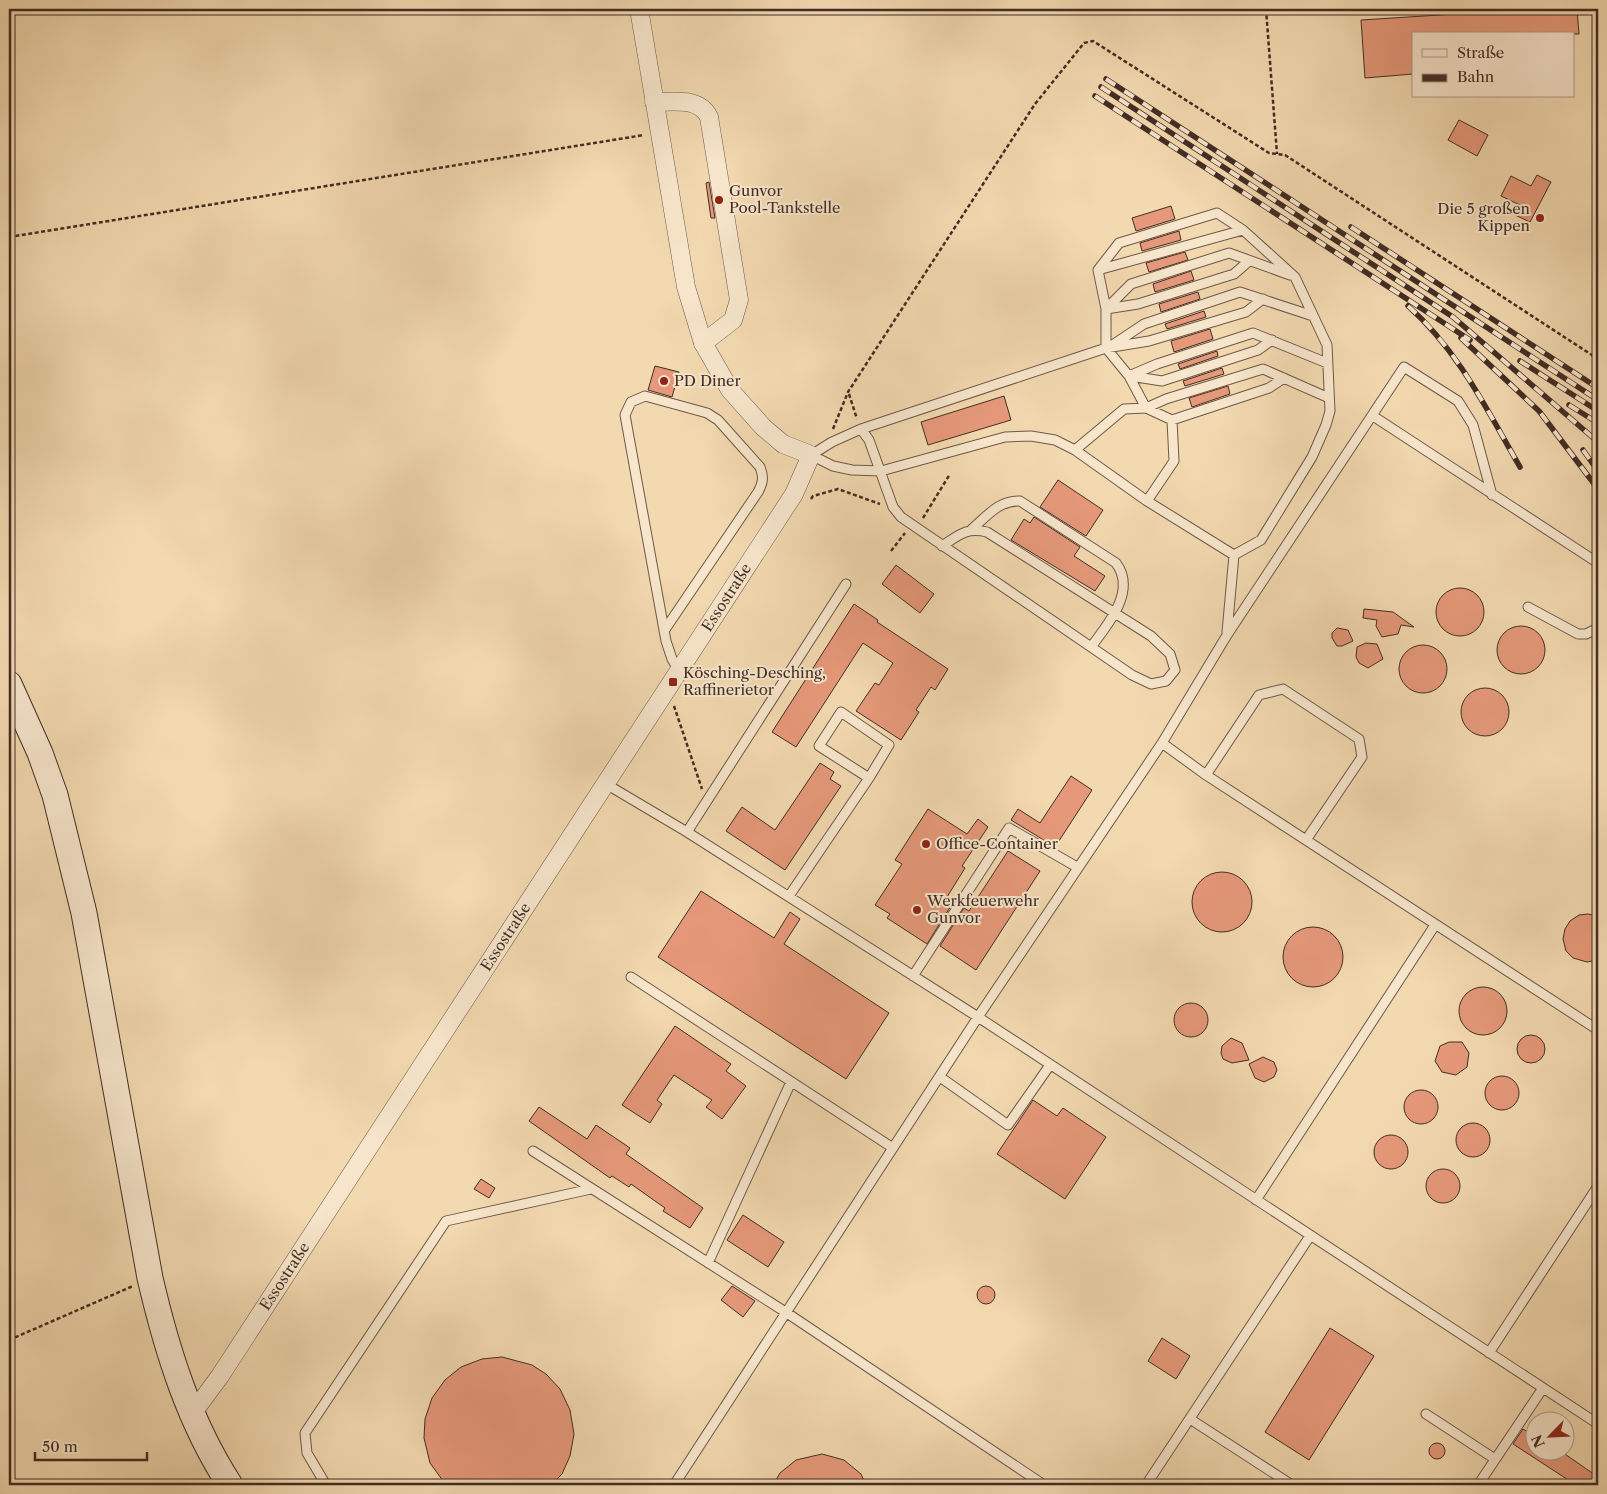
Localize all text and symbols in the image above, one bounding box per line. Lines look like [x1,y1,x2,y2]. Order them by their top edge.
legend [1412,32,1574,98]
text: Straße [1457,43,1504,62]
text: Bahn [1457,67,1495,86]
place label: Gunvor Pool-Tankstelle [729,181,840,217]
marker: Gunvor Pool-Tankstelle [713,194,725,206]
place label: Die 5 großen Kippen [1437,199,1531,235]
marker: Die 5 großen Kippen [1534,212,1546,224]
place label: PD Diner [674,371,741,390]
marker: PD Diner [658,375,670,387]
street label: Essostraße [697,560,755,635]
place label: Kösching-Desching, Raffinerietor [683,663,826,699]
marker: Kösching-Desching, Raffinerietor [667,676,679,688]
place label: Office-Container [936,834,1059,853]
marker: Office-Container [920,838,932,850]
place label: Werkfeuerwehr Gunvor [926,891,1040,927]
street label: Essostraße [476,899,534,974]
marker: Werkfeuerwehr Gunvor [911,904,923,916]
street label: Essostraße [255,1239,313,1314]
north arrow [1524,1412,1574,1462]
scale bar [35,1429,148,1461]
text: N [1527,1432,1549,1451]
text: 50 m [42,1437,78,1456]

